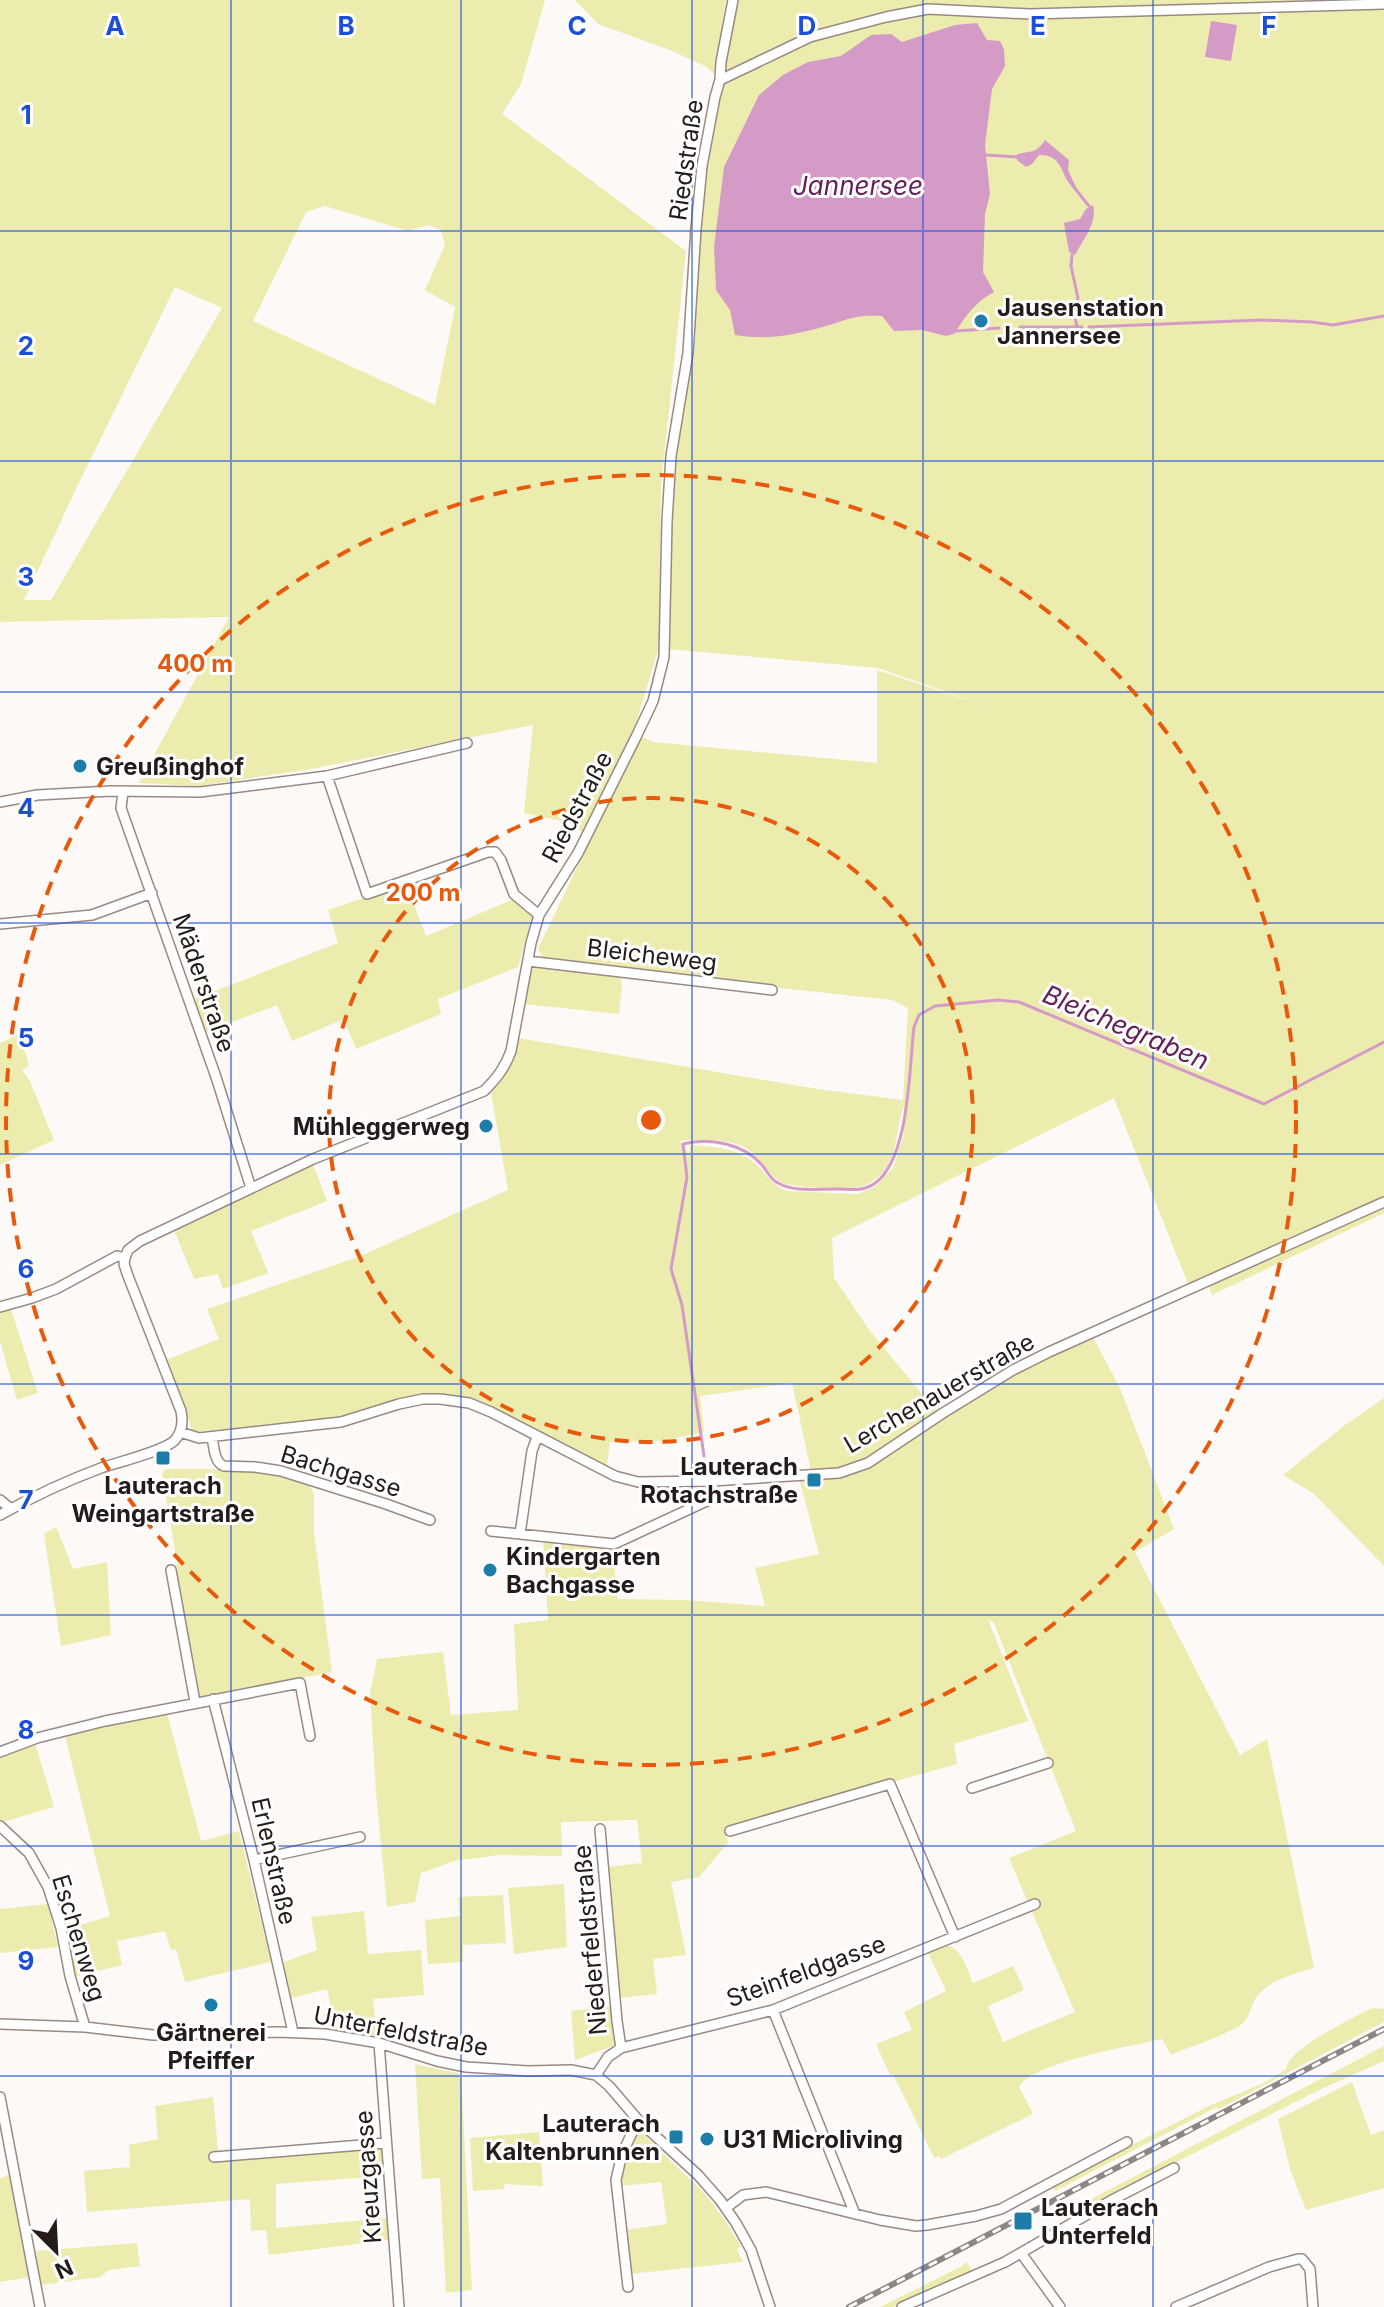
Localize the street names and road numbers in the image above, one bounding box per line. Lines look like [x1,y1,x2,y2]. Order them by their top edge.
street label: Riedstraße [663,98,709,222]
street label: Riedstraße [536,746,618,868]
street label: Mäderstraße [167,910,241,1056]
street label: Bleicheweg [585,933,719,977]
street label: Lerchenauerstraße [839,1327,1039,1459]
street label: Bachgasse [277,1439,405,1503]
street label: Erlenstraße [245,1795,303,1927]
street label: Niederfeldstraße [567,1844,613,2036]
street label: Eschenweg [46,1871,112,2005]
street label: Steinfeldgasse [722,1929,890,2013]
street label: Unterfeldstraße [311,2000,491,2062]
street label: Kreuzgasse [349,2109,387,2245]

